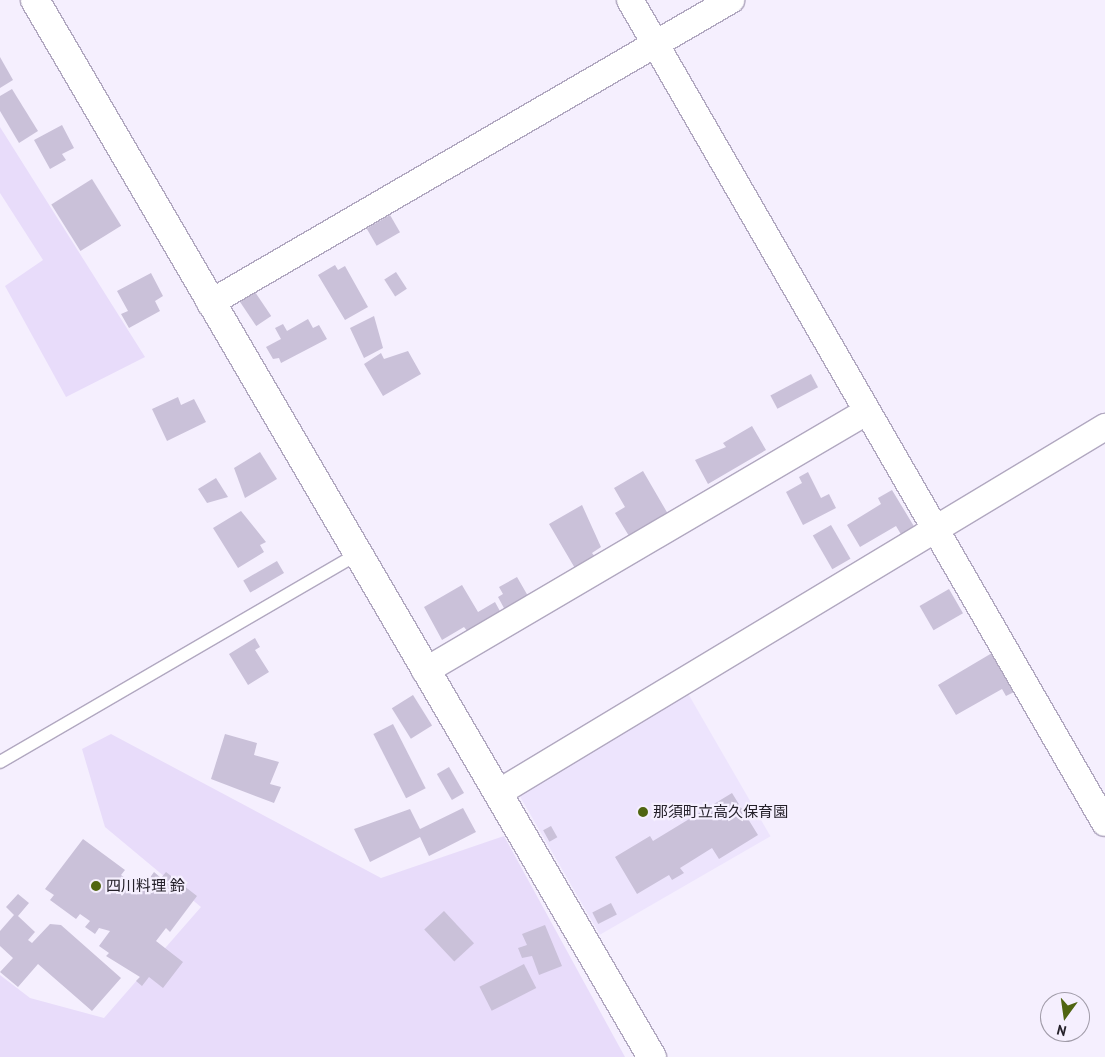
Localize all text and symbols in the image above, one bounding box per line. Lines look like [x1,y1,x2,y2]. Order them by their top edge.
place label: 那須町立高久保育園 [653,803,788,821]
marker: 那須町立高久保育園 [637,806,649,818]
place label: 四川料理 鈴 [106,877,185,895]
marker: 四川料理 鈴 [90,880,102,892]
north arrow [1040,992,1090,1042]
text: N [1055,1021,1068,1040]

